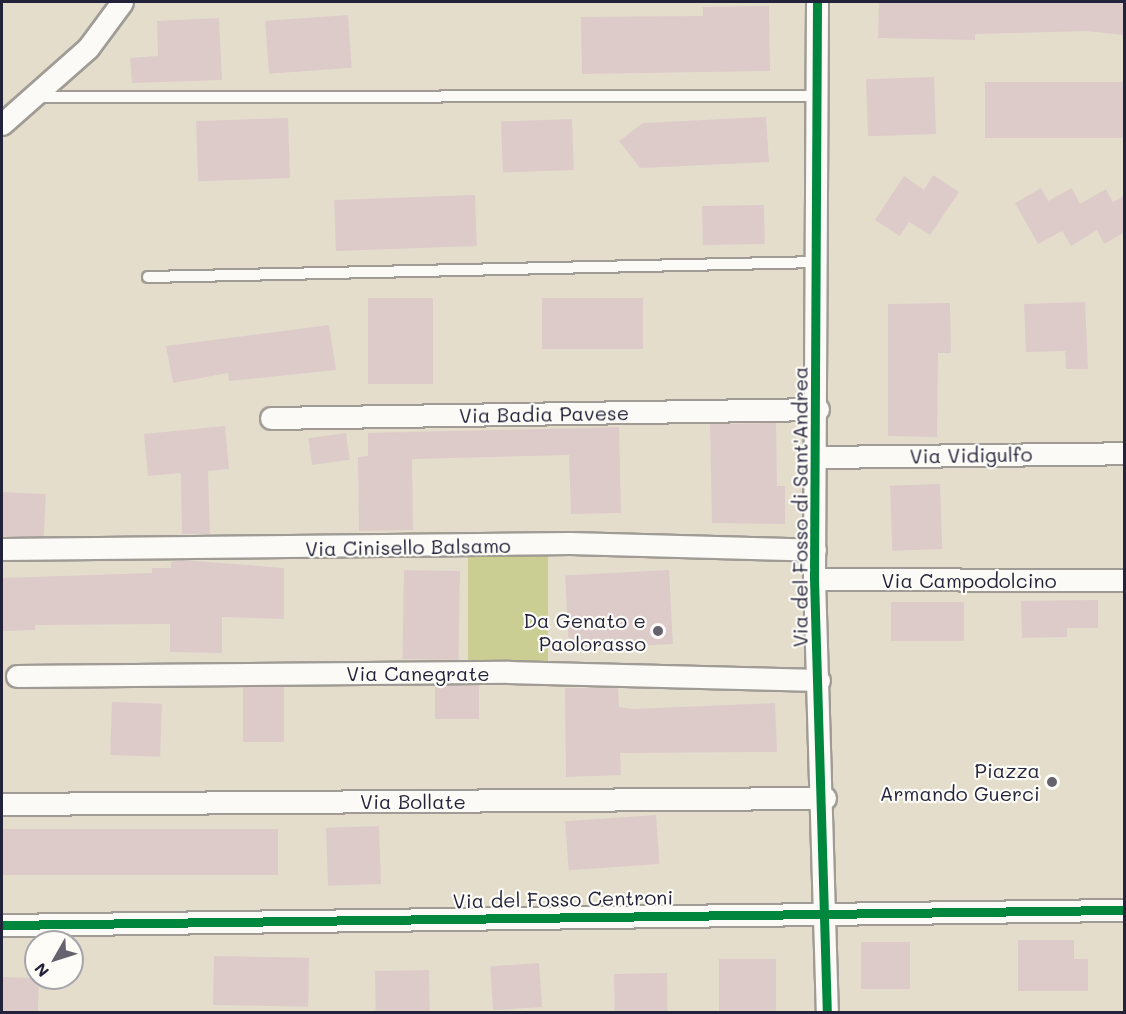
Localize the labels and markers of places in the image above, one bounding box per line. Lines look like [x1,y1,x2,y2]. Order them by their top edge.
place label: Da Genato e Paolorasso [523,608,646,655]
marker: Da Genato e Paolorasso [651,624,665,638]
place label: Piazza Armando Guerci [880,759,1040,806]
marker: Piazza Armando Guerci [1045,775,1059,789]

